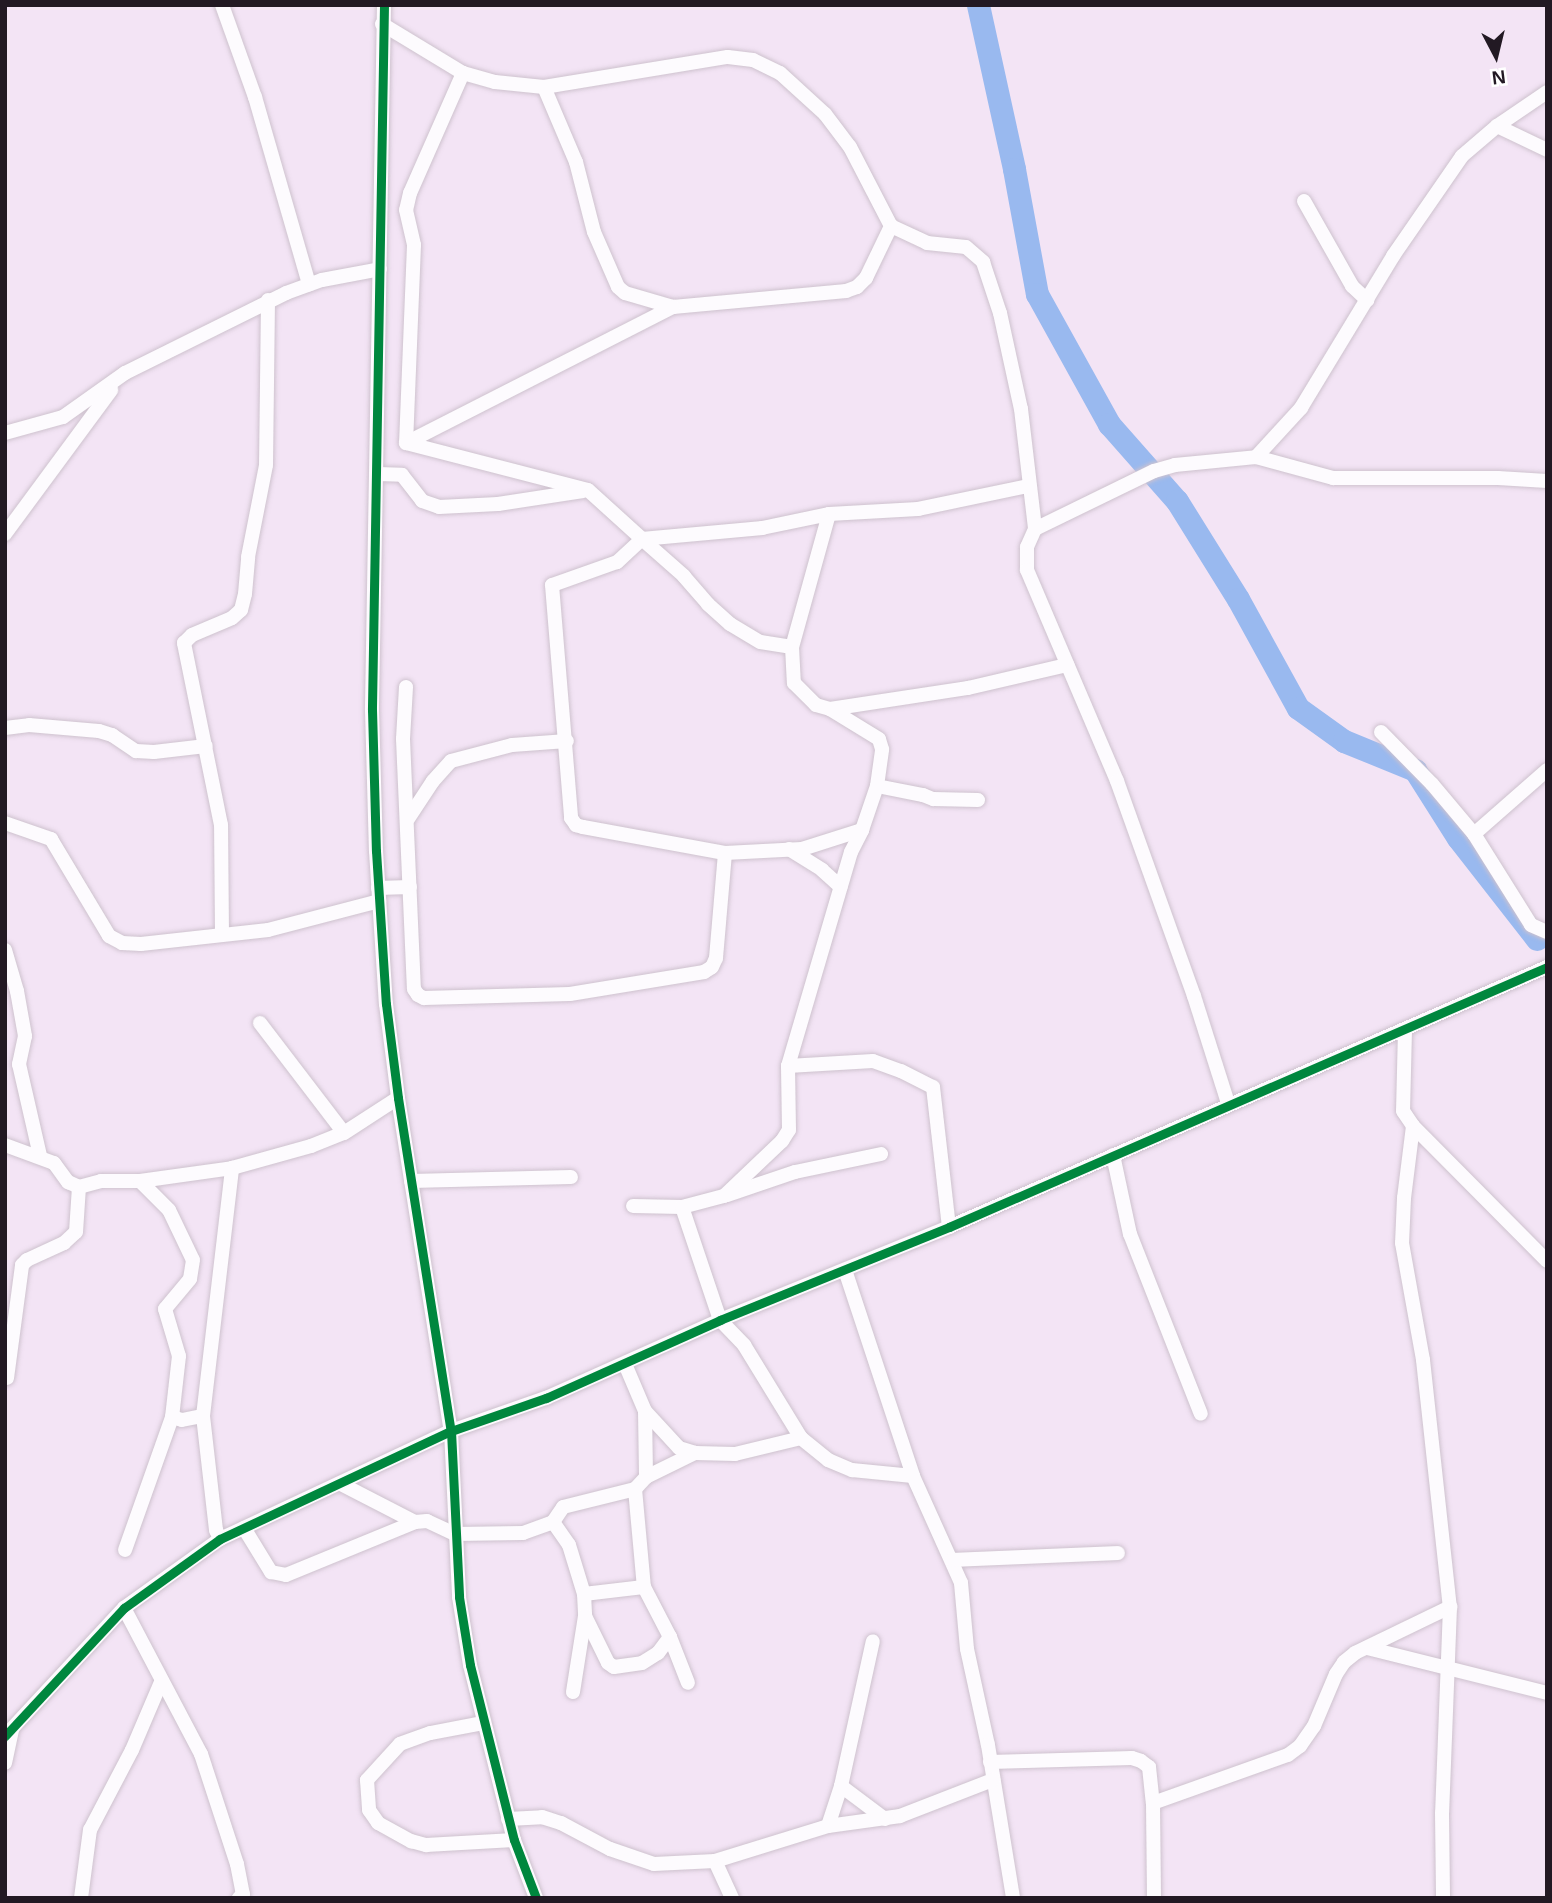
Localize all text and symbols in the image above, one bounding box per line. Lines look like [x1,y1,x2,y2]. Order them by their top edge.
north arrow [1461,21,1531,91]
text: N [1491,66,1507,89]

